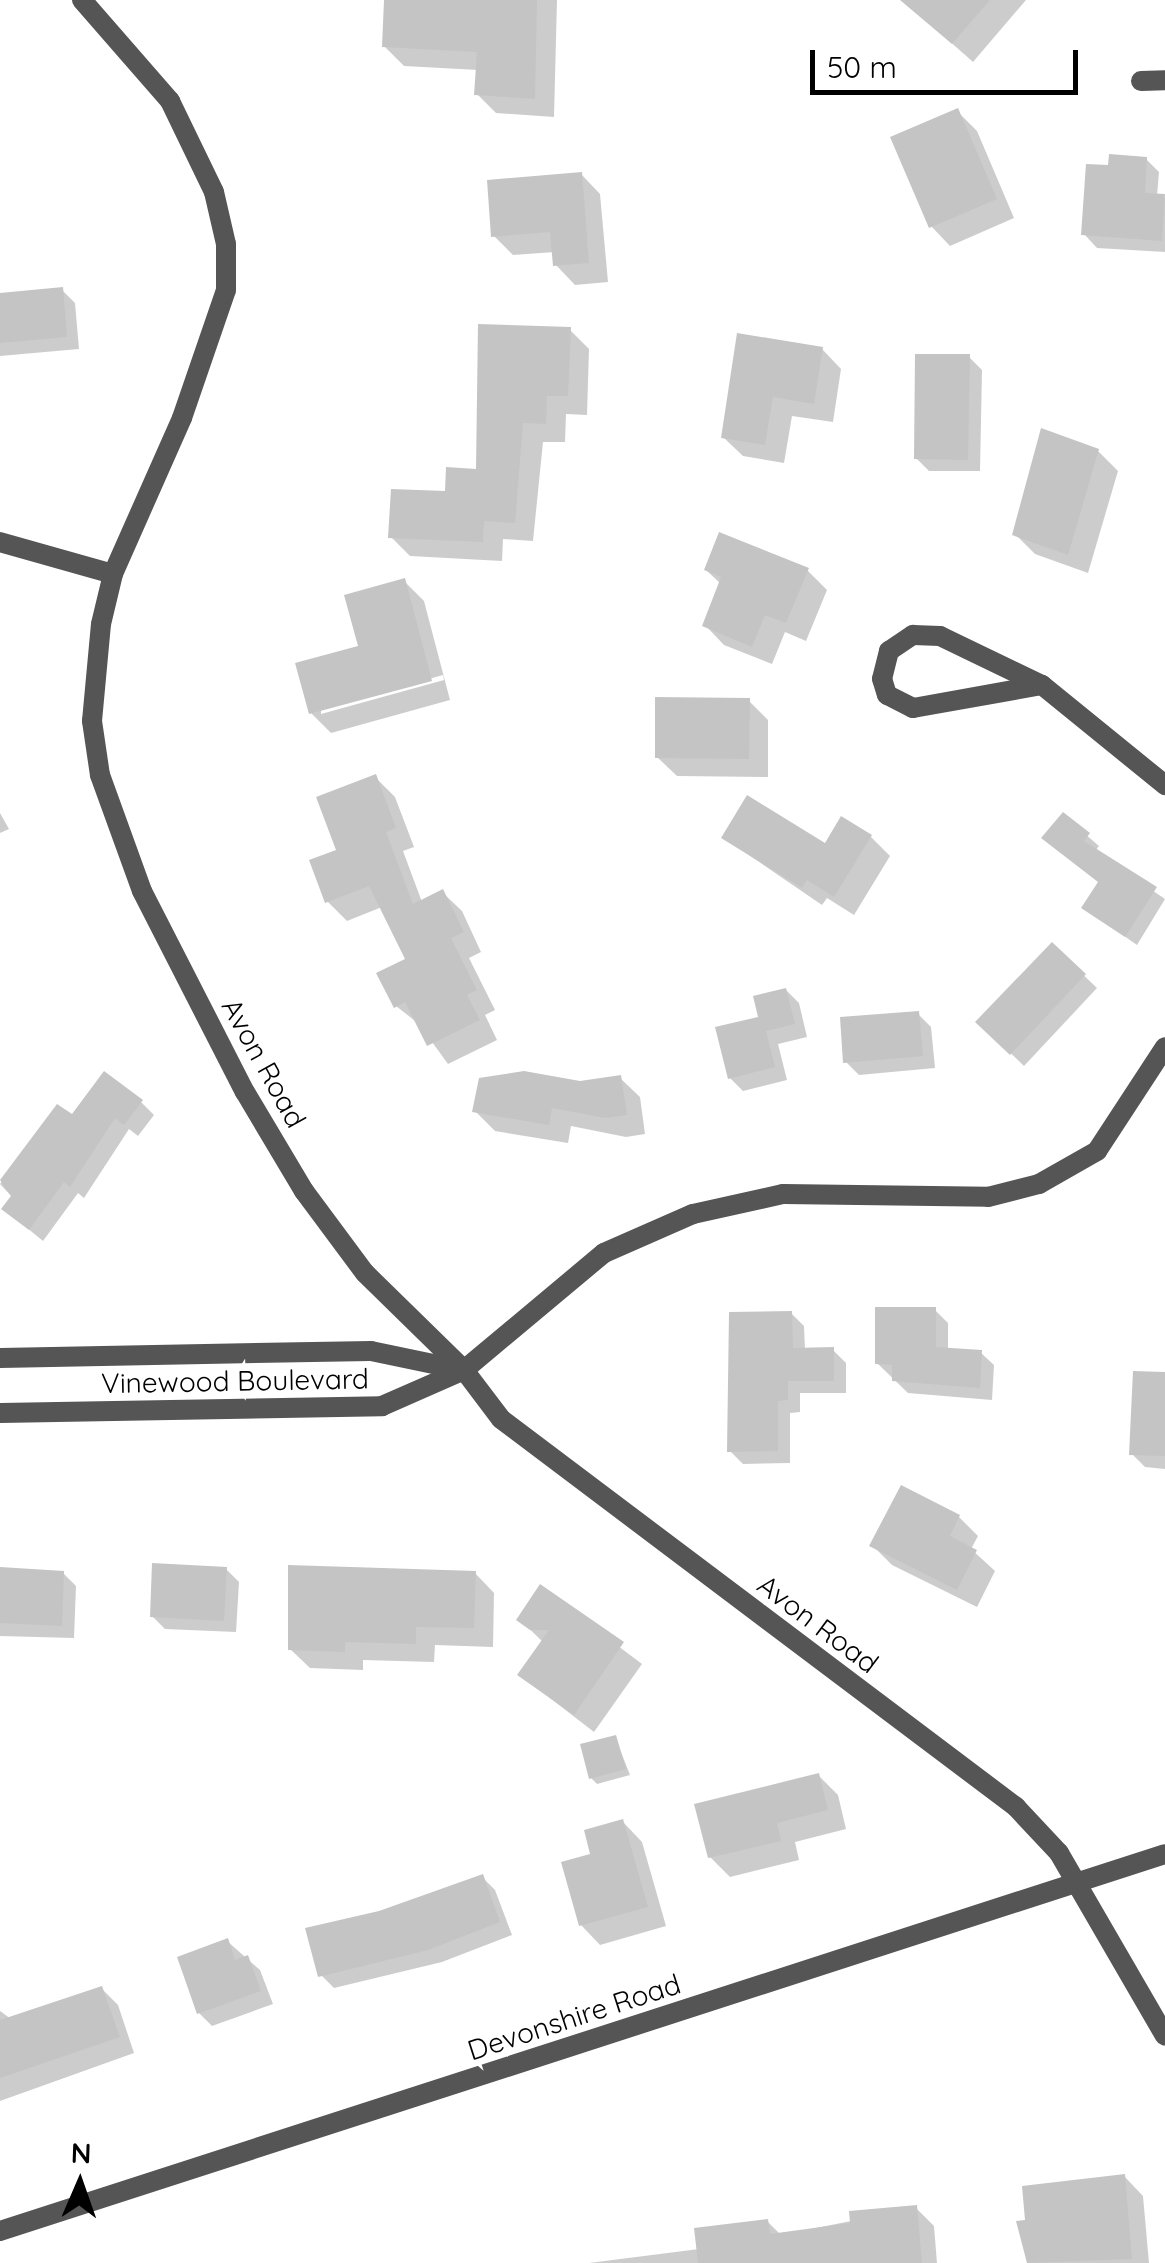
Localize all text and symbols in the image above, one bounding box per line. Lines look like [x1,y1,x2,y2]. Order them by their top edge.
scale bar [815,30,1082,92]
text: 50 m [827,48,897,86]
street label: Avon Road [215,993,313,1133]
street label: Vinewood Boulevard [101,1362,369,1400]
street label: Avon Road [751,1568,885,1680]
street label: Devonshire Road [463,1967,685,2067]
north arrow [30,2133,130,2233]
text: N [70,2135,92,2170]

